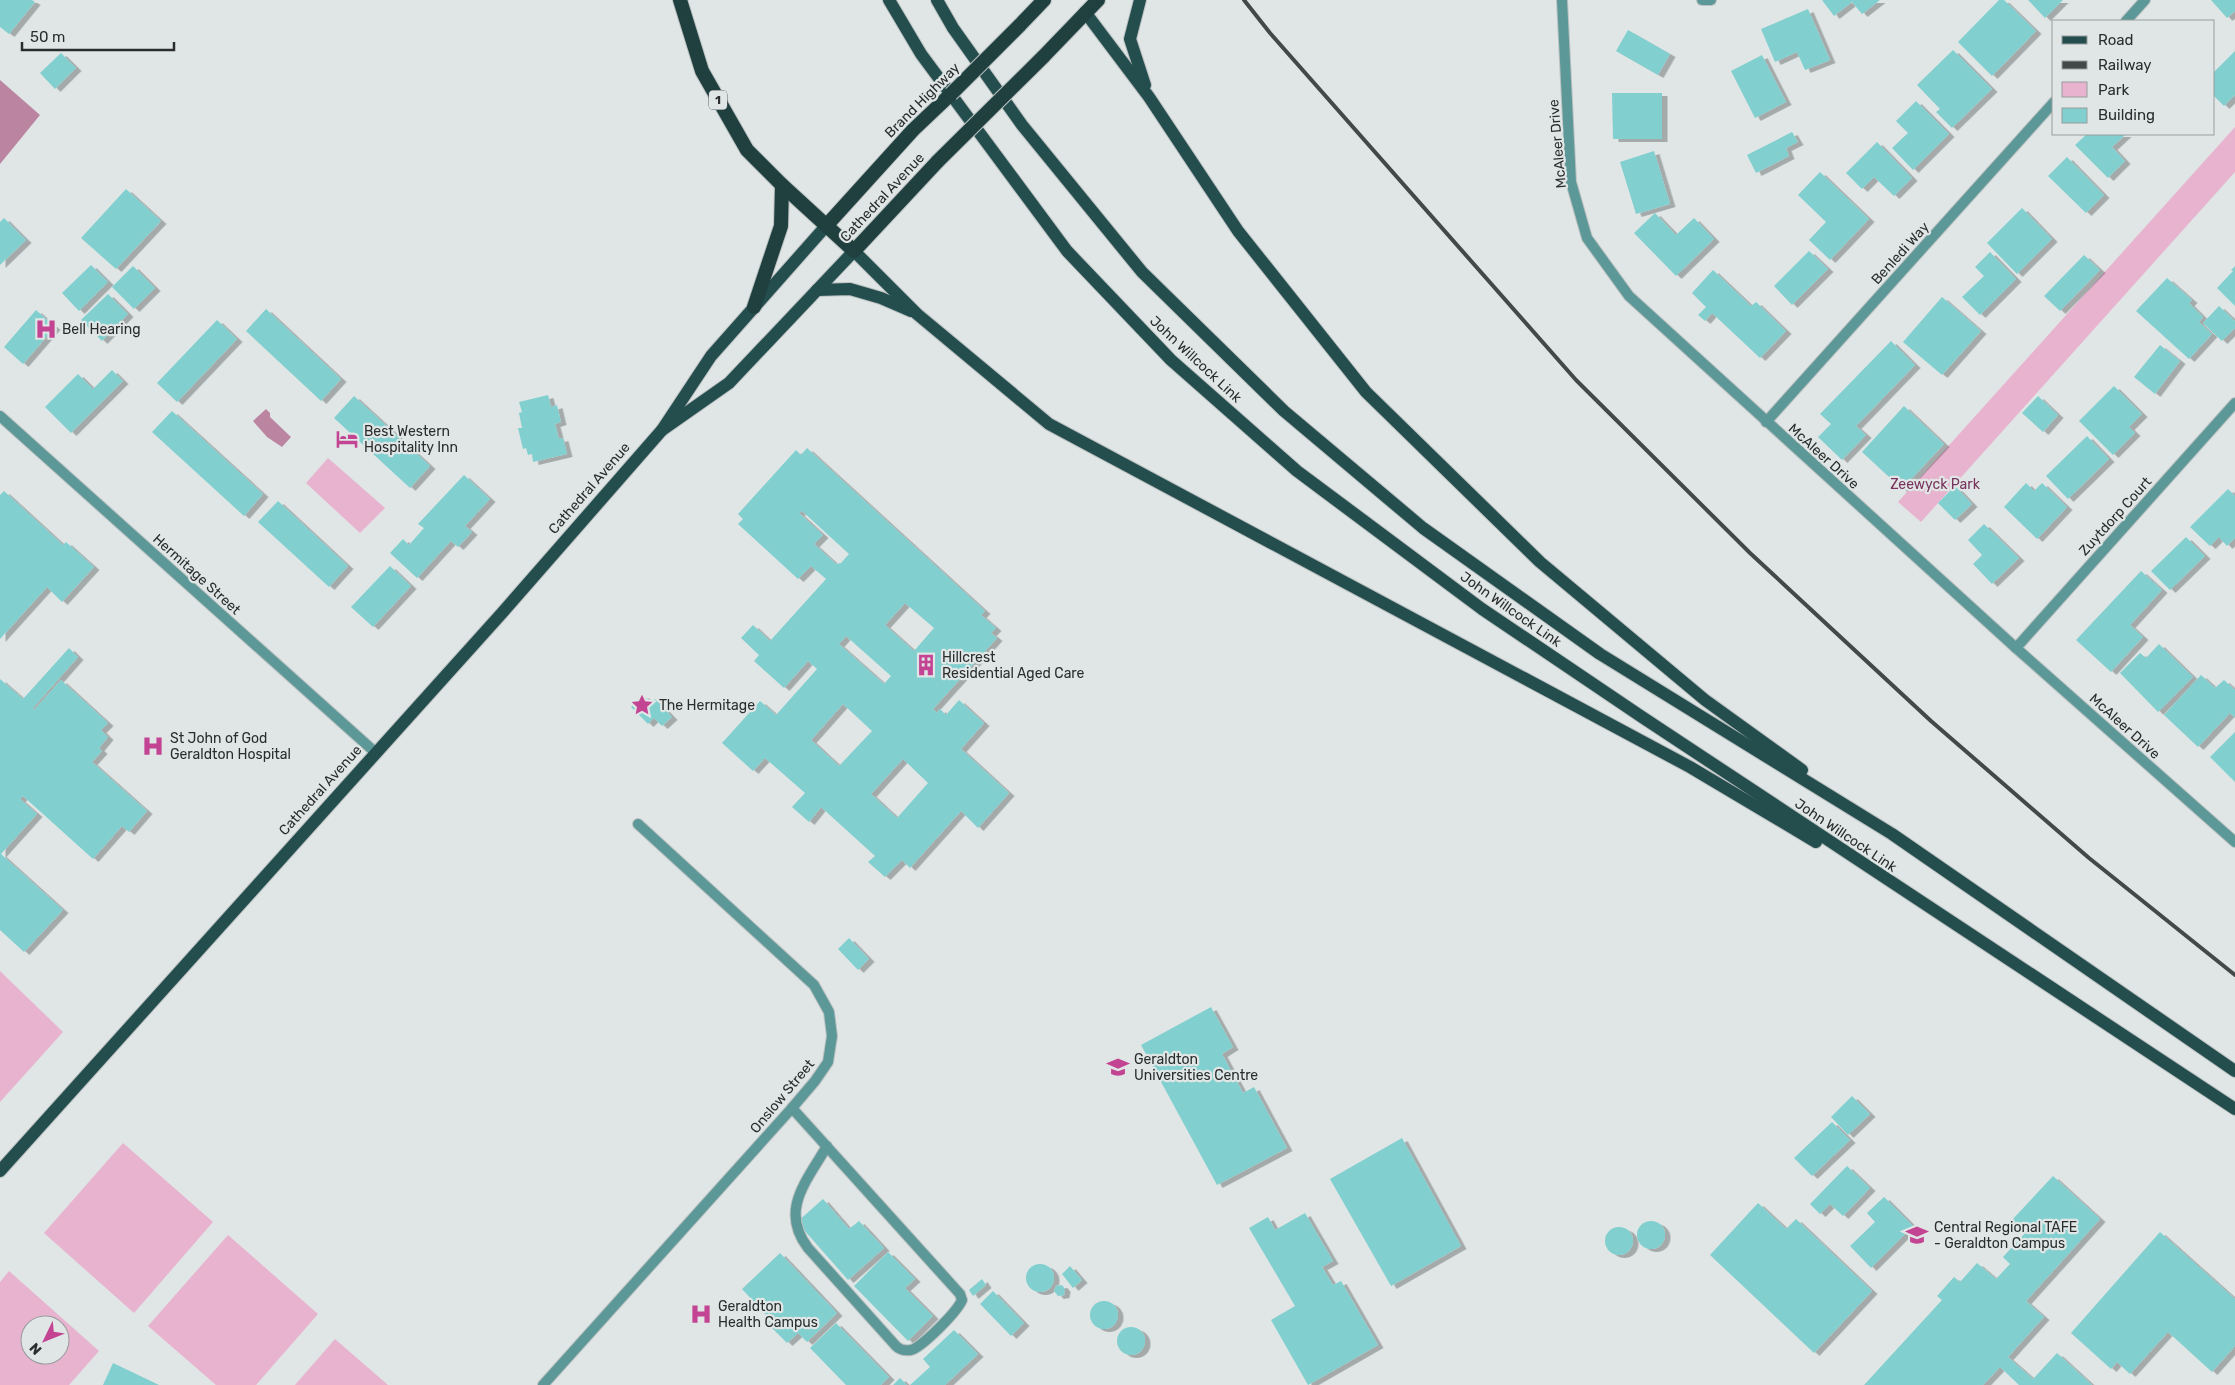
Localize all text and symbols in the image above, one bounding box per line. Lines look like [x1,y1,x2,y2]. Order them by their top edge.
scale bar [22,20,175,52]
legend [2052,20,2215,135]
text: 50 m [30,28,65,46]
text: Road [2098,31,2134,49]
text: Railway [2098,56,2152,74]
street label: Brand Highway [881,59,964,141]
text: Park [2098,81,2129,99]
road number: 1 [709,90,727,110]
street label: McAleer Drive [1545,99,1570,189]
text: Building [2098,106,2155,124]
street label: Cathedral Avenue [837,149,928,245]
street label: Benledi Way [1868,218,1933,288]
street label: John Willcock Link [1146,312,1246,407]
hospital icon: Bell Hearing [33,316,59,342]
place label: Bell Hearing [62,321,141,338]
street label: McAleer Drive [1785,420,1863,493]
place label: Best Western Hospitality Inn [364,423,458,456]
hotel icon: Best Western Hospitality Inn [334,426,360,452]
street label: Cathedral Avenue [545,439,634,538]
street label: Zuytdorp Court [2076,473,2155,559]
park label: Zeewyck Park [1890,476,1981,493]
street label: Hermitage Street [149,530,244,619]
street label: John Willcock Link [1457,568,1565,651]
place label: Hillcrest Residential Aged Care [942,649,1085,682]
building icon: Hillcrest Residential Aged Care [913,652,939,678]
street label: McAleer Drive [2086,690,2164,763]
place icon: The Hermitage [629,692,655,718]
place label: The Hermitage [659,697,755,714]
place label: St John of God Geraldton Hospital [170,730,291,763]
hospital icon: St John of God Geraldton Hospital [140,733,166,759]
street label: Cathedral Avenue [275,742,365,839]
street label: John Willcock Link [1791,795,1901,876]
place label: Geraldton Universities Centre [1134,1051,1258,1084]
school or university icon: Geraldton Universities Centre [1105,1054,1131,1080]
street label: Onslow Street [747,1056,819,1137]
place label: Central Regional TAFE - Geraldton Campus [1934,1219,2077,1252]
school or university icon: Central Regional TAFE - Geraldton Campus [1904,1222,1930,1248]
place label: Geraldton Health Campus [718,1298,818,1331]
hospital icon: Geraldton Health Campus [688,1301,714,1327]
north arrow [20,1315,70,1365]
text: N [26,1339,46,1358]

